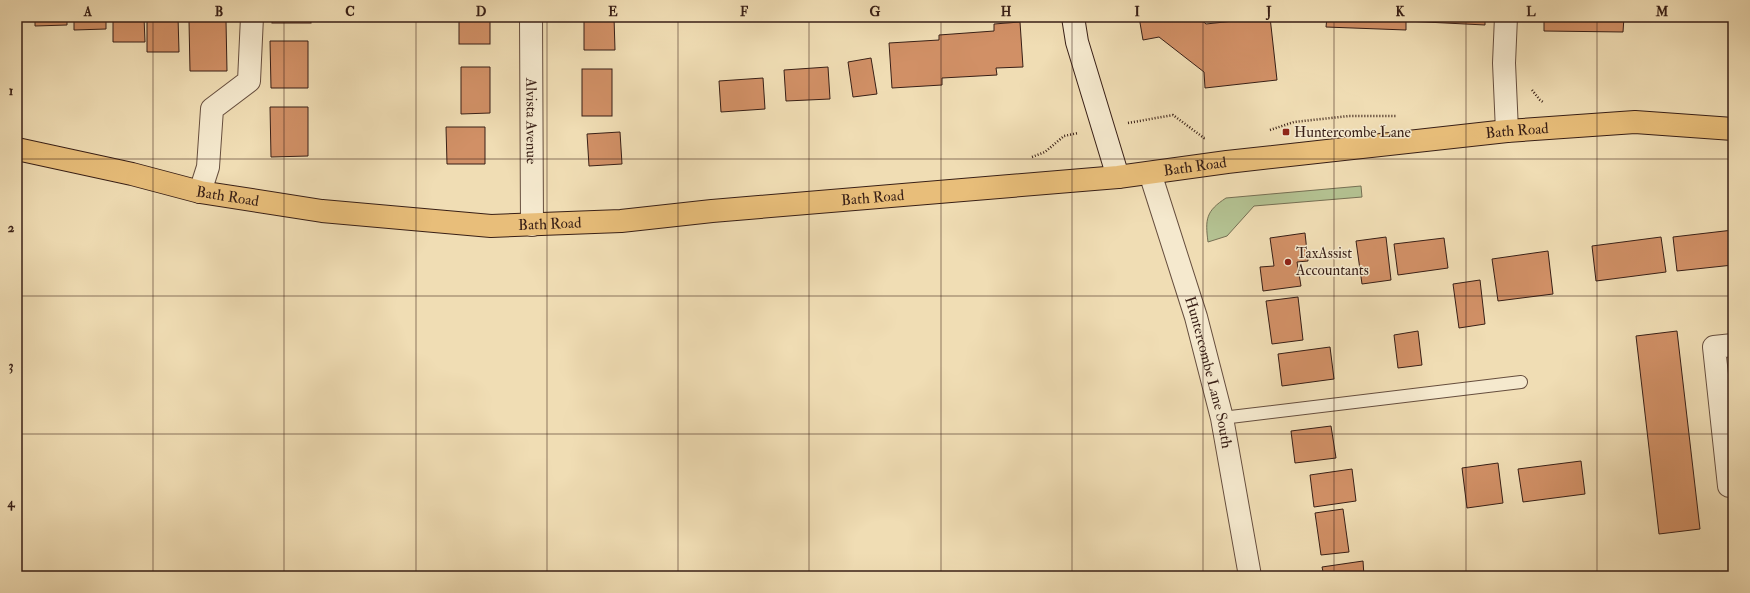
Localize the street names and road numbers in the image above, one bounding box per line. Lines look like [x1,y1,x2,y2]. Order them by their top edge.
street label: Alvista Avenue [522,77,541,164]
street label: Bath Road [1484,119,1550,143]
street label: Bath Road [1162,153,1228,180]
street label: Bath Road [195,182,261,211]
street label: Bath Road [840,185,906,210]
street label: Bath Road [518,213,582,234]
street label: Huntercombe Lane South [1180,294,1237,450]

